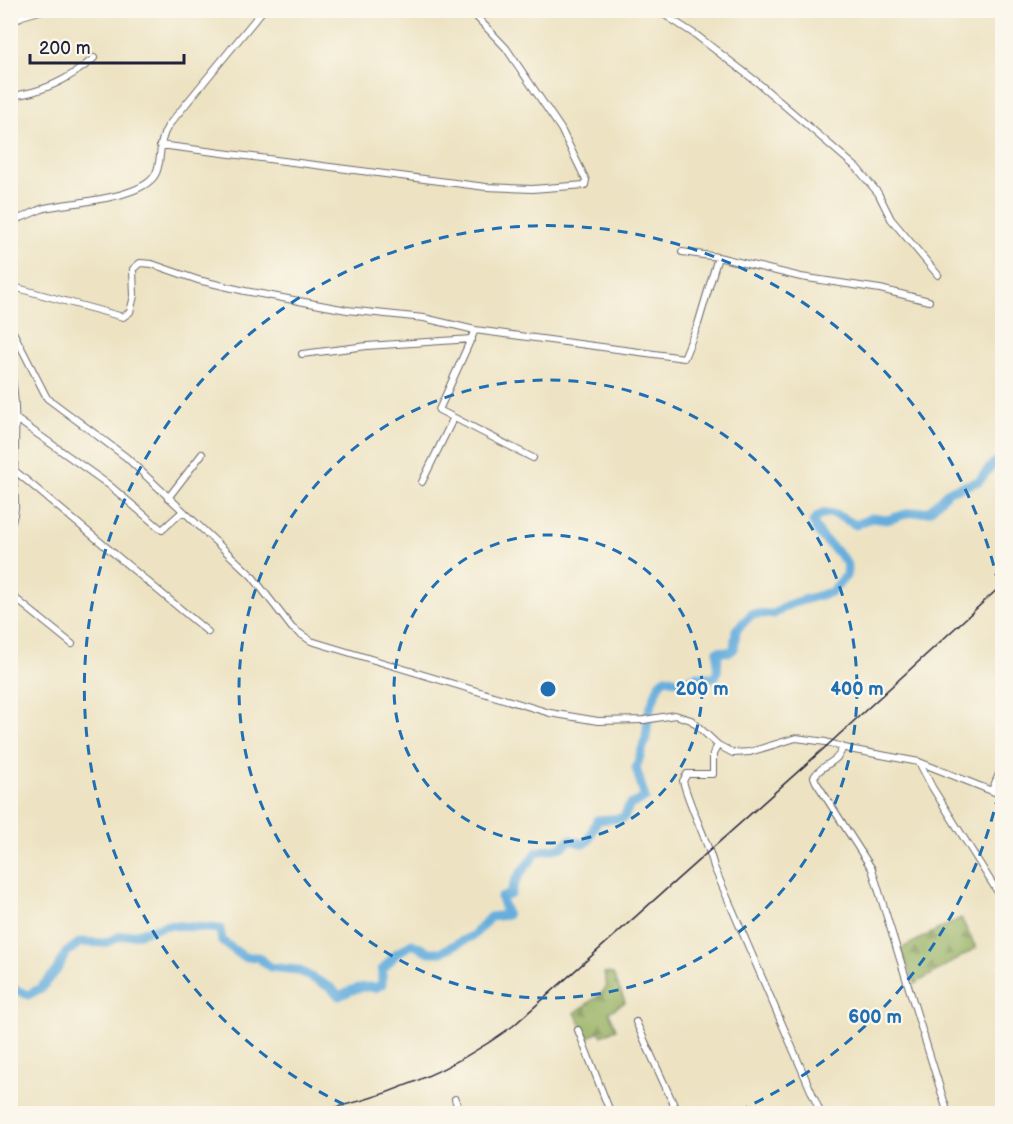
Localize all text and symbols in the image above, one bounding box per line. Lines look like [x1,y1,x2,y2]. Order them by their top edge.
scale bar [30,27,184,65]
text: 200 m [39,38,91,59]
centre of rings [538,679,558,699]
text: 200 m [675,679,729,700]
text: 400 m [830,679,884,700]
text: 600 m [848,1007,902,1028]

